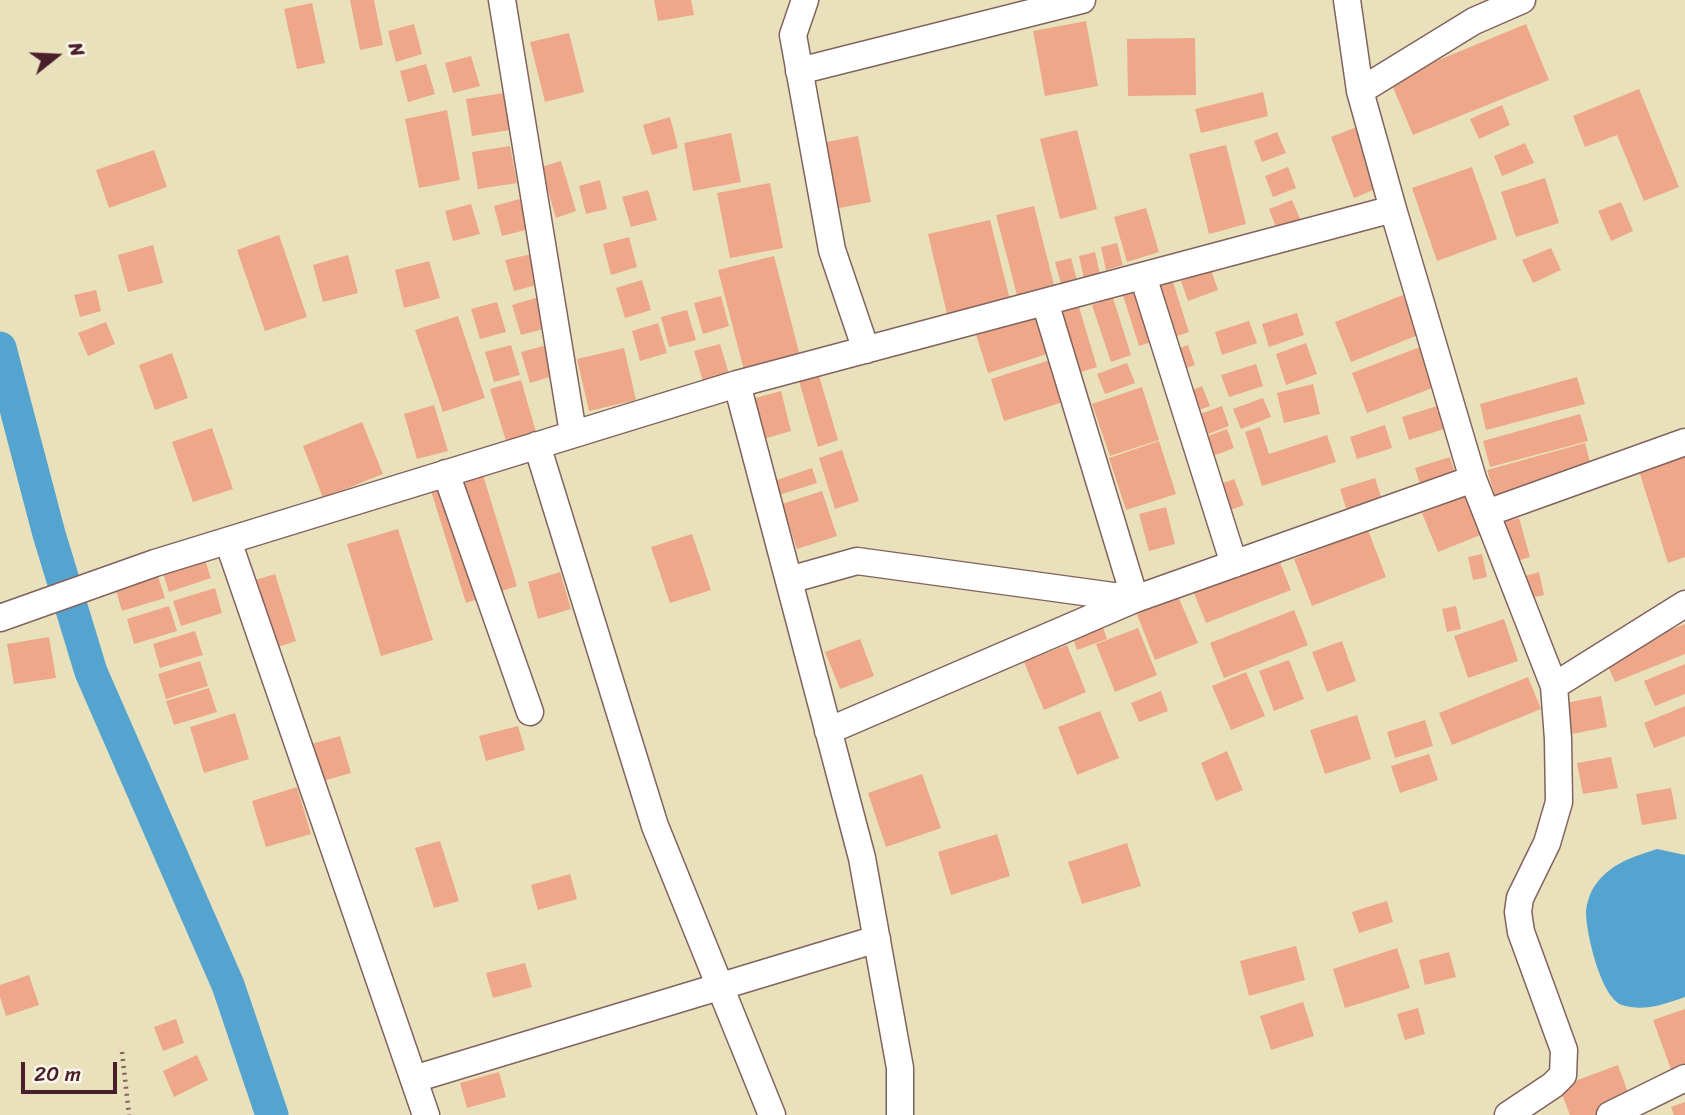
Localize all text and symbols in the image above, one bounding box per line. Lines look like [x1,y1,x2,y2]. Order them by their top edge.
north arrow [21,21,91,91]
text: N [59,38,94,61]
scale bar [24,1048,121,1092]
text: 20 m [34,1055,81,1093]

